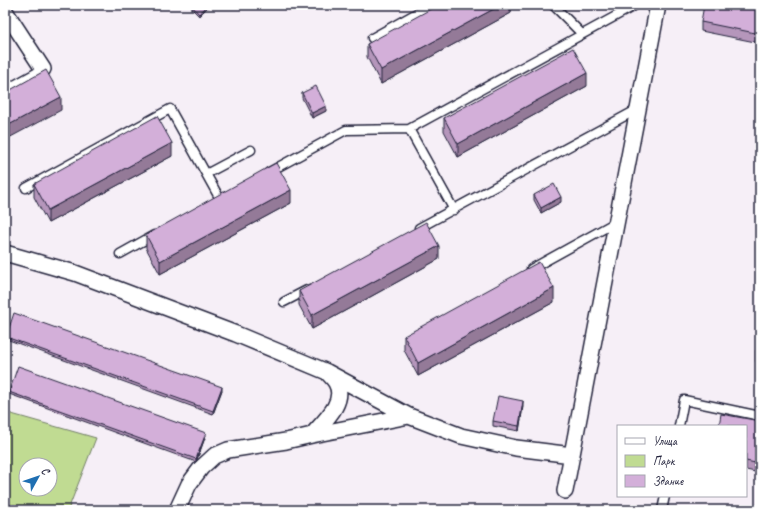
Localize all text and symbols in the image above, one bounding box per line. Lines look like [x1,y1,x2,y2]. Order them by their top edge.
legend [617,425,747,497]
text: Улица [653,433,678,449]
text: Парк [653,453,676,469]
north arrow [18,457,58,497]
text: С [39,464,54,478]
text: Здание [653,473,684,489]

